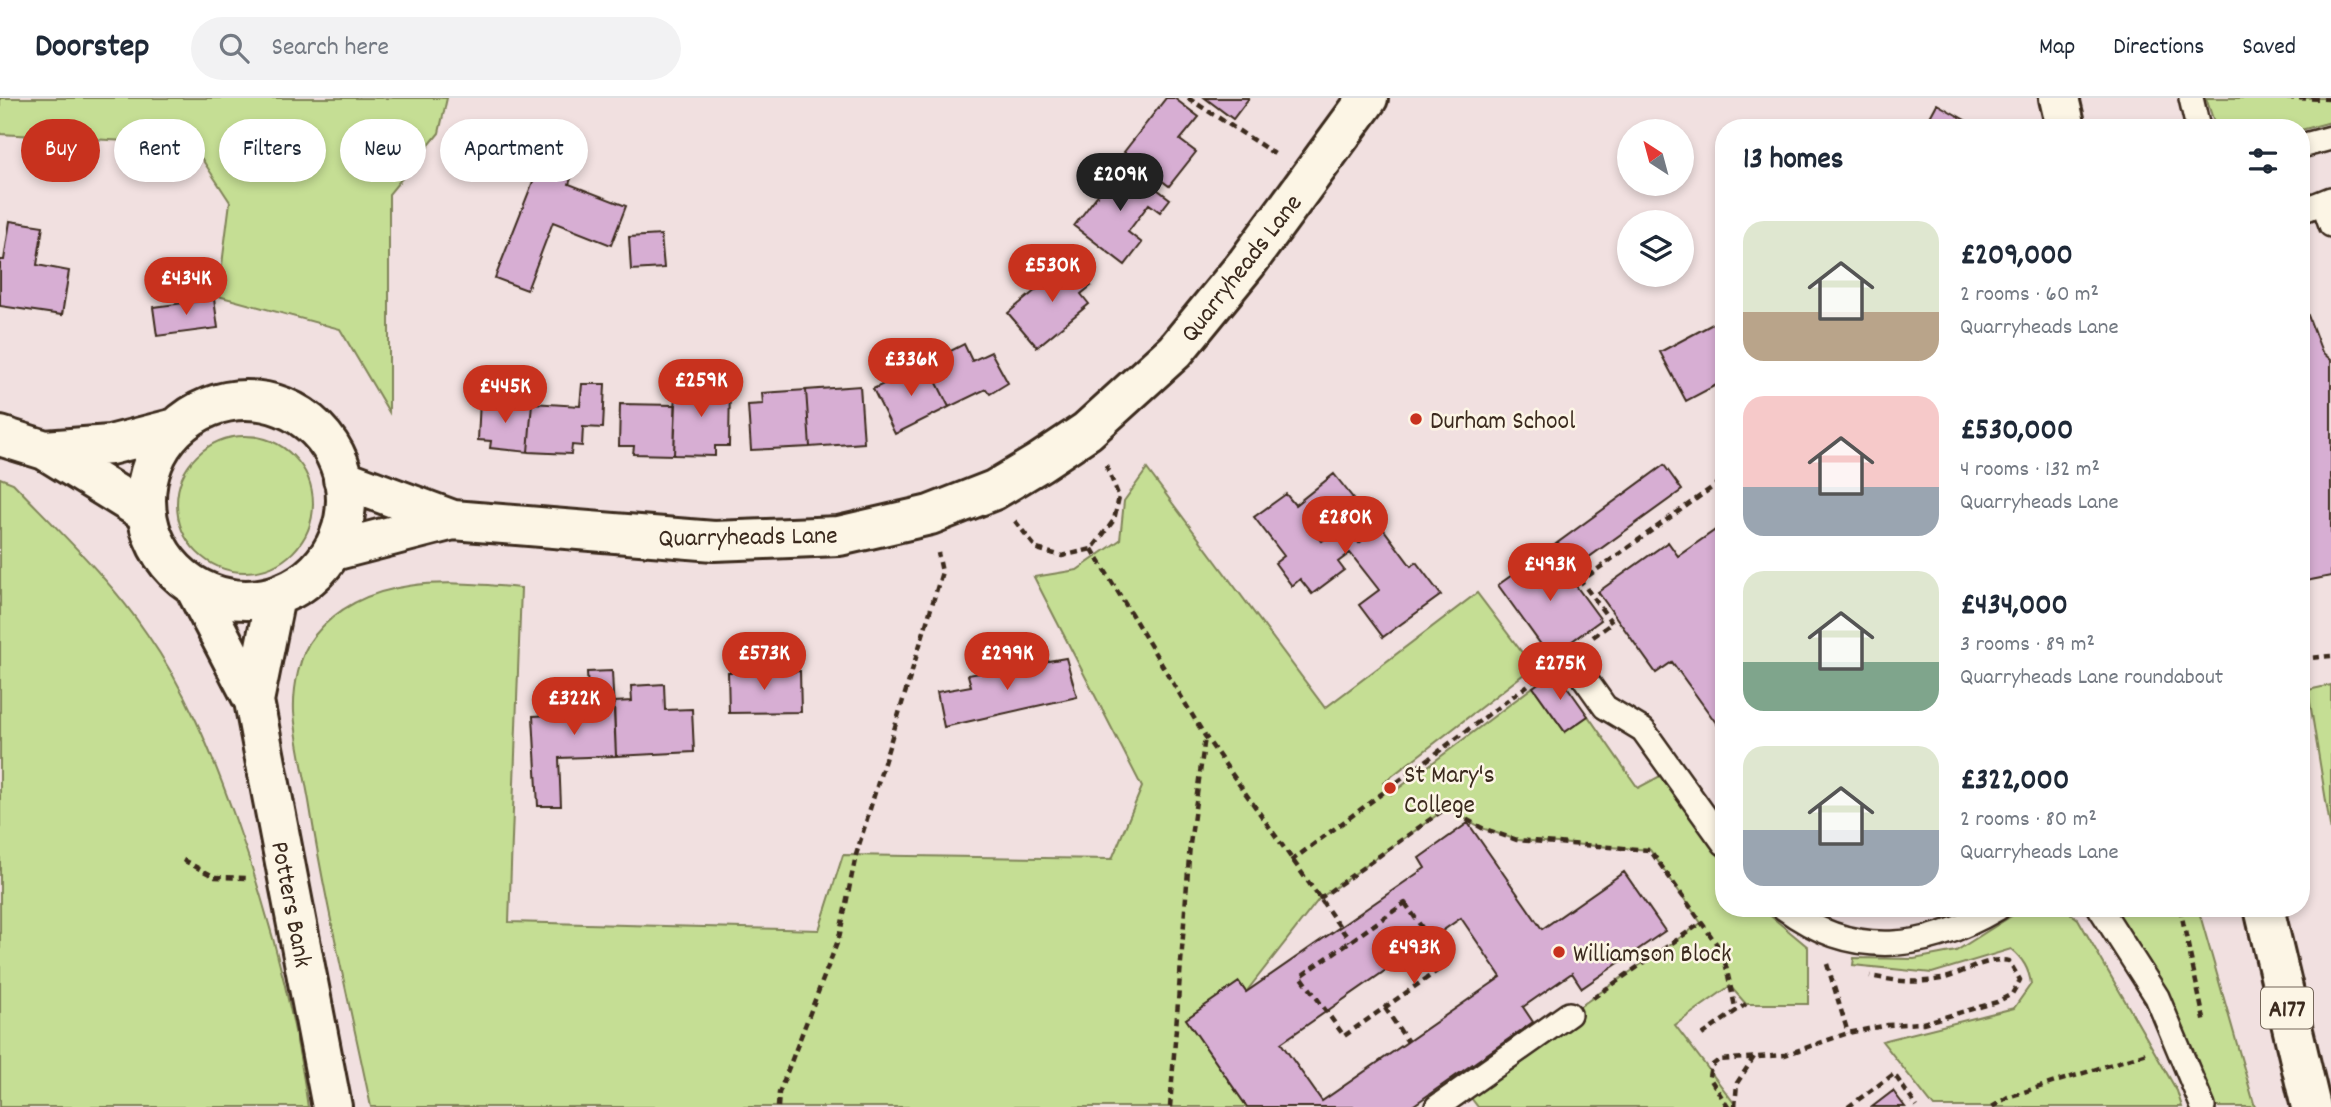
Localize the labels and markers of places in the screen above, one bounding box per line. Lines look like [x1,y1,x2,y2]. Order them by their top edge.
pin: £209K [1071,153,1169,213]
pin: £530K [1003,244,1101,304]
pin: £434K [137,258,235,317]
pin: £336K [862,338,960,398]
pin: £259K [652,360,750,419]
pin: £445K [456,366,554,425]
place label: Durham School [1430,404,1575,441]
marker: Durham School [1408,411,1424,427]
pin: £280K [1296,496,1394,556]
pin: £493K [1501,544,1599,603]
pin: £573K [715,632,813,692]
pin: £299K [958,632,1056,692]
pin: £275K [1511,642,1609,702]
pin: £322K [525,678,623,737]
place label: St Mary's College [1404,758,1495,825]
marker: St Mary's College [1382,780,1398,796]
pin: £493K [1365,926,1463,986]
place label: Williamson Block [1573,937,1732,974]
marker: Williamson Block [1551,944,1567,960]

